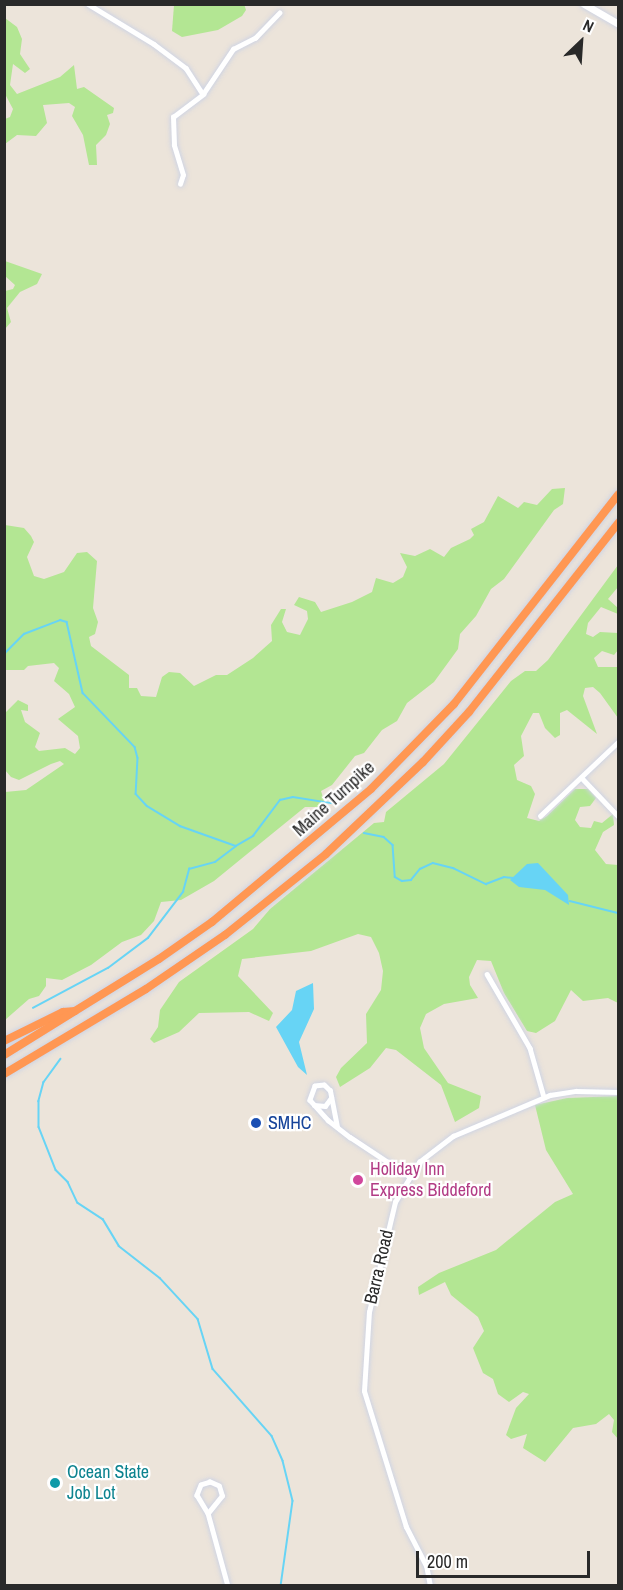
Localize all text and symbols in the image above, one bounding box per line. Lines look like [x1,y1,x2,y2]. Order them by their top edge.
north arrow [551,12,611,72]
text: N [580,14,598,38]
street label: Maine Turnpike [289,757,379,841]
place label: SMHC [268,1112,311,1134]
marker: SMHC [249,1116,263,1130]
place label: Holiday Inn Express Biddeford [370,1159,491,1202]
marker: Holiday Inn Express Biddeford [351,1173,365,1187]
street label: Barra Road [360,1228,398,1306]
place label: Ocean State Job Lot [67,1462,149,1504]
marker: Ocean State Job Lot [48,1476,62,1490]
scale bar [419,1539,593,1577]
text: 200 m [427,1549,468,1574]

